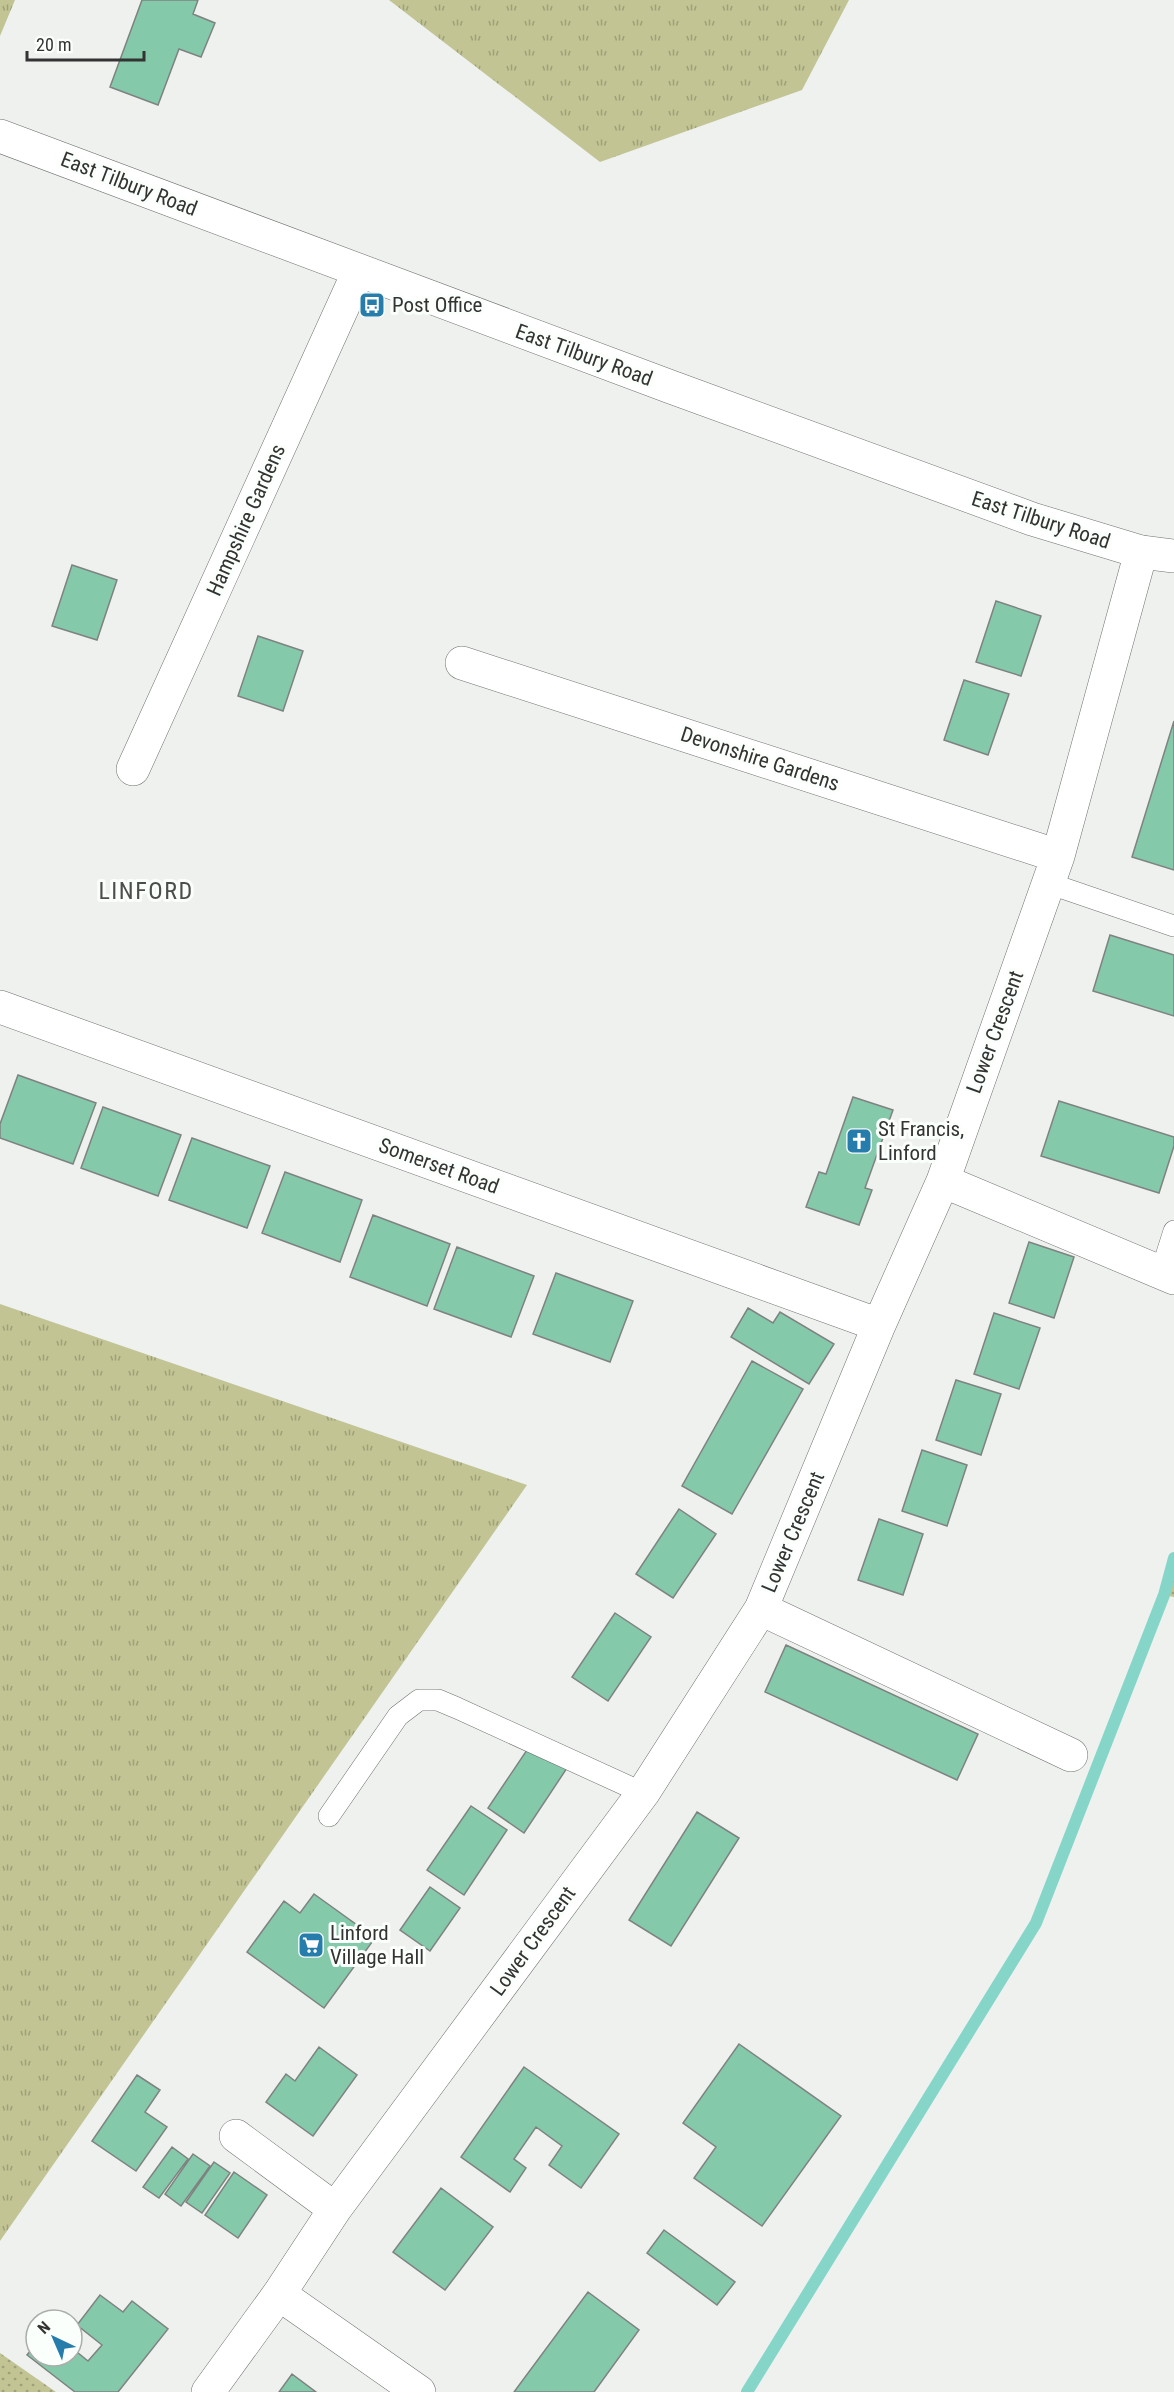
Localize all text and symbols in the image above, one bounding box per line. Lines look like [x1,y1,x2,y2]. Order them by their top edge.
scale bar [27,24,144,62]
text: 20 m [36,34,71,55]
street label: East Tilbury Road [57,147,201,221]
bus stop icon: Post Office [357,290,387,320]
place label: Post Office [392,293,483,317]
street label: East Tilbury Road [512,319,656,391]
street label: Hampshire Gardens [202,441,290,599]
street label: East Tilbury Road [969,486,1113,554]
street label: Devonshire Gardens [678,722,842,796]
district label: LINFORD [98,877,194,905]
street label: Lower Crescent [962,967,1028,1097]
place label: St Francis, Linford [878,1117,964,1165]
church icon: St Francis, Linford [844,1126,874,1156]
street label: Somerset Road [376,1133,502,1199]
street label: Lower Crescent [757,1468,829,1596]
street label: Lower Crescent [485,1882,581,2000]
place label: Linford Village Hall [330,1921,424,1969]
supermarket icon: Linford Village Hall [296,1930,326,1960]
north arrow [24,2308,84,2368]
text: N [34,2317,54,2338]

